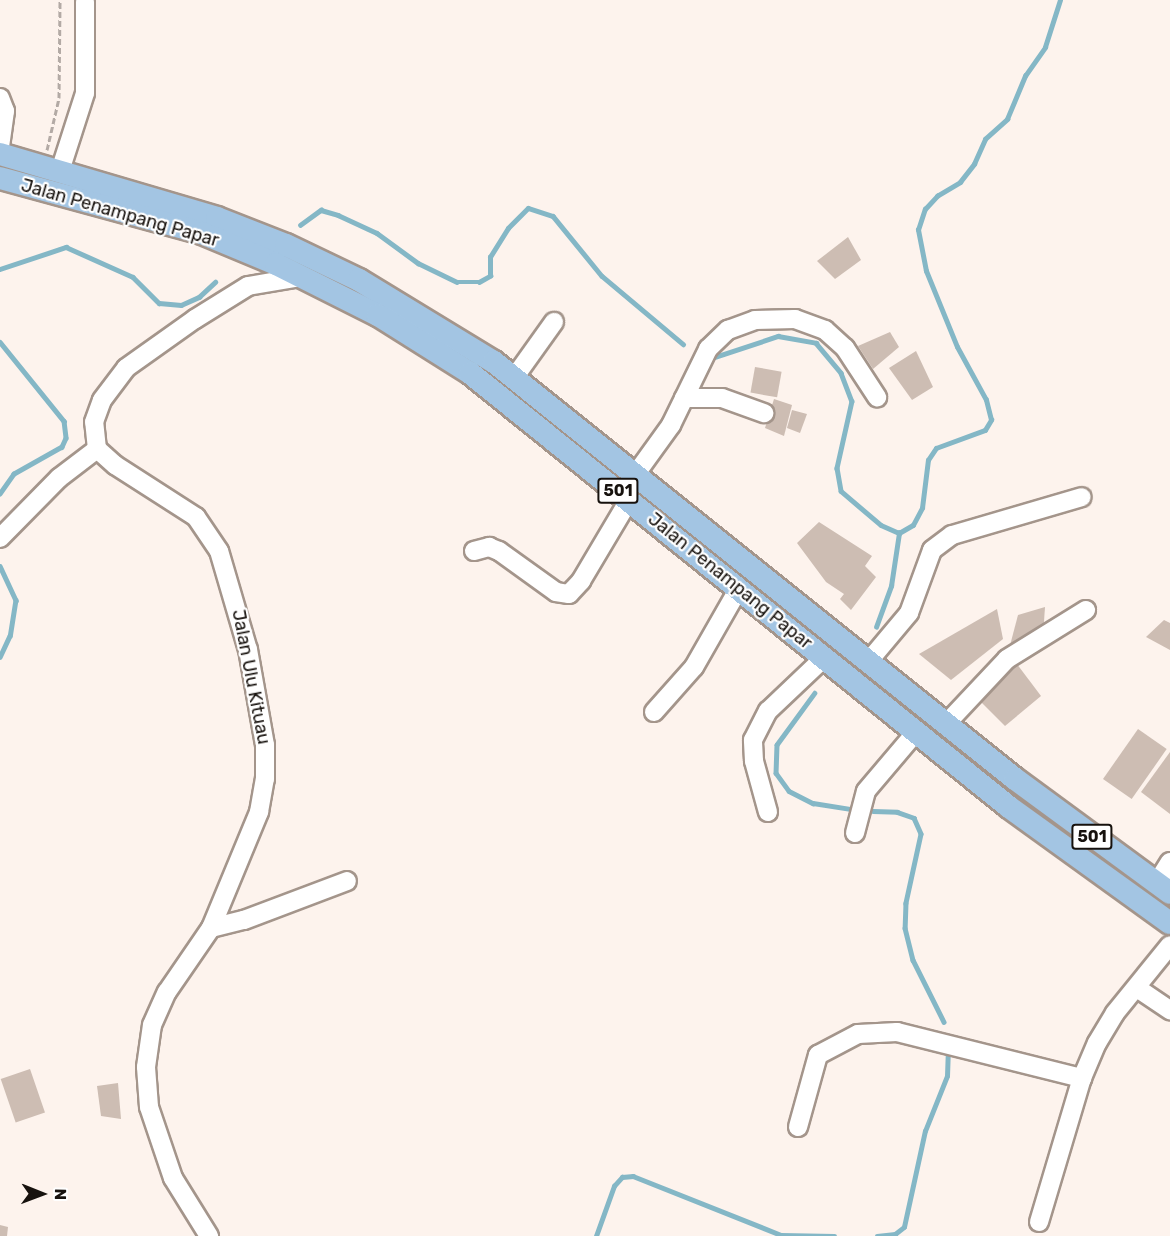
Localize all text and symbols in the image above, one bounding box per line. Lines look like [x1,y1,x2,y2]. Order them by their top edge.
street label: Jalan Penampang Papar [19,174,221,252]
road number: 501 [597,478,639,504]
street label: Jalan Penampang Papar [644,508,816,654]
street label: Jalan Ulu Kituau [227,608,275,746]
road number: 501 [1071,824,1113,850]
north arrow [12,1164,72,1224]
text: N [51,1188,70,1200]

